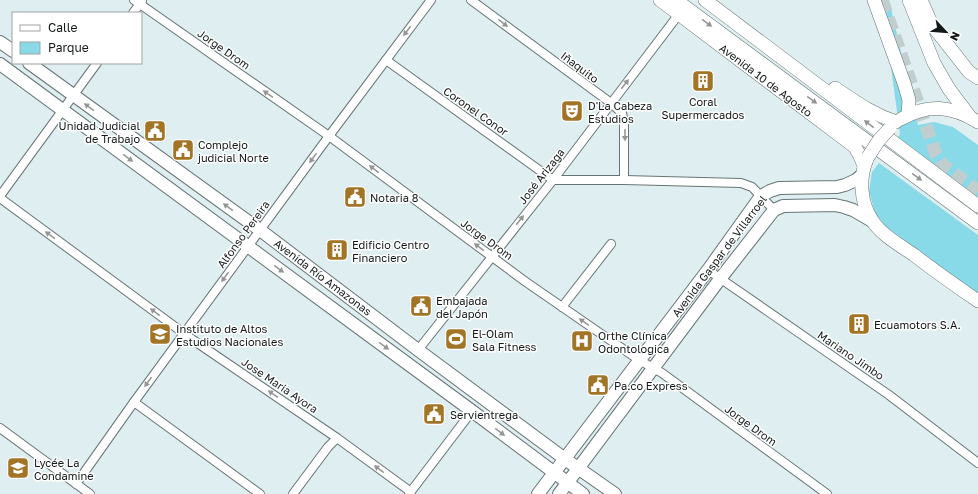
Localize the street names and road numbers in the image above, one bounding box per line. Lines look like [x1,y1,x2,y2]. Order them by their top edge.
street label: Jorge Drom [195,26,253,72]
street label: Avenida 10 de Agosto [717,41,815,119]
street label: Iñaquito [559,49,602,86]
street label: Coronel Conor [441,84,511,139]
street label: José Arizaga [515,146,567,206]
street label: Avenida Gaspar de Villarroel [669,192,769,319]
street label: Alfonso Pereira [214,198,272,270]
street label: Jorge Drom [459,216,515,262]
street label: Avenida Río Amazonas [272,236,374,318]
street label: Mariano Jimbo [815,328,887,382]
street label: Jose Maria Ayora [239,355,321,415]
street label: Jorge Drom [723,402,779,448]

